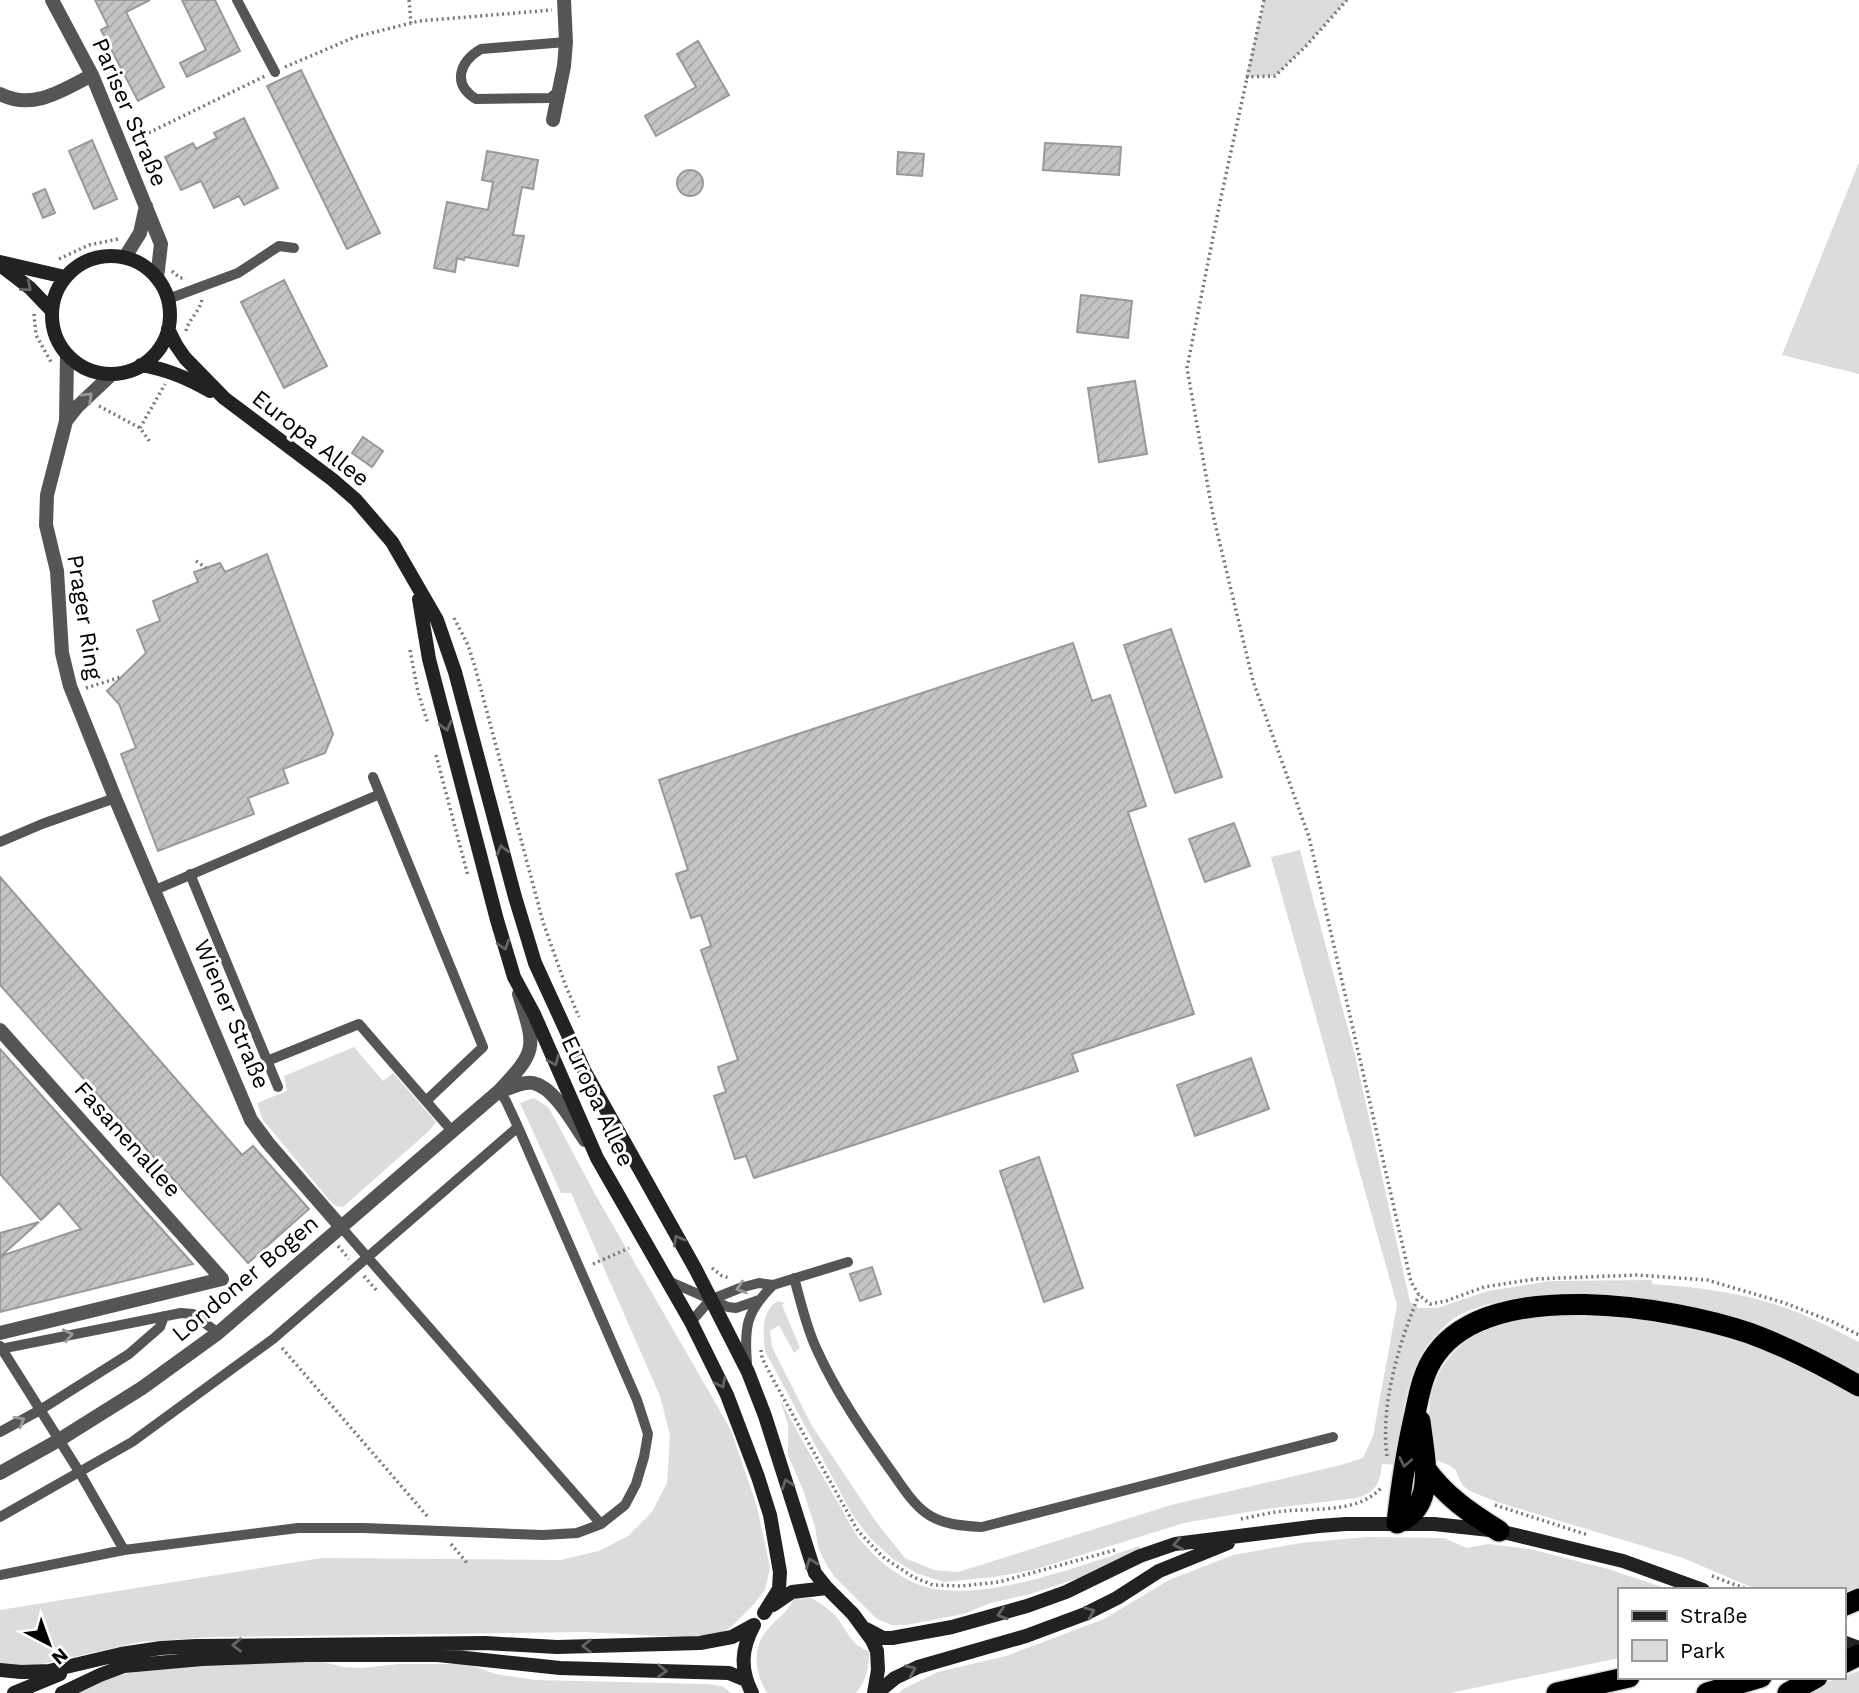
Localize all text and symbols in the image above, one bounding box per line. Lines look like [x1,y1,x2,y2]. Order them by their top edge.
street label: Pariser Straße [86,34,173,190]
one-way arrow [18,279,31,291]
street label: Europa Allee [247,384,375,492]
one-way arrow [80,392,93,405]
street label: Prager Ring [61,553,108,682]
one-way arrow [438,719,452,731]
one-way arrow [496,844,510,856]
street label: Wiener Straße [188,935,275,1093]
one-way arrow [496,939,511,951]
street label: Europa Allee [556,1032,640,1171]
one-way arrow [545,1053,559,1066]
street label: Fasanenallee [69,1076,187,1203]
street label: Londoner Bogen [167,1209,324,1347]
one-way arrow [673,1234,686,1247]
one-way arrow [735,1280,747,1295]
one-way arrow [62,1329,74,1344]
one-way arrow [713,1376,727,1388]
one-way arrow [13,1416,25,1429]
one-way arrow [1398,1456,1413,1468]
one-way arrow [781,1478,795,1490]
one-way arrow [1172,1536,1184,1551]
one-way arrow [806,1558,820,1570]
legend [1618,1588,1845,1679]
text: Straße [1680,1603,1748,1628]
one-way arrow [996,1605,1008,1620]
one-way arrow [1083,1606,1095,1620]
north arrow [14,1609,84,1679]
one-way arrow [232,1637,242,1653]
one-way arrow [581,1638,592,1654]
text: Park [1680,1638,1725,1663]
text: N [47,1643,73,1670]
one-way arrow [657,1663,668,1678]
one-way arrow [903,1664,916,1678]

